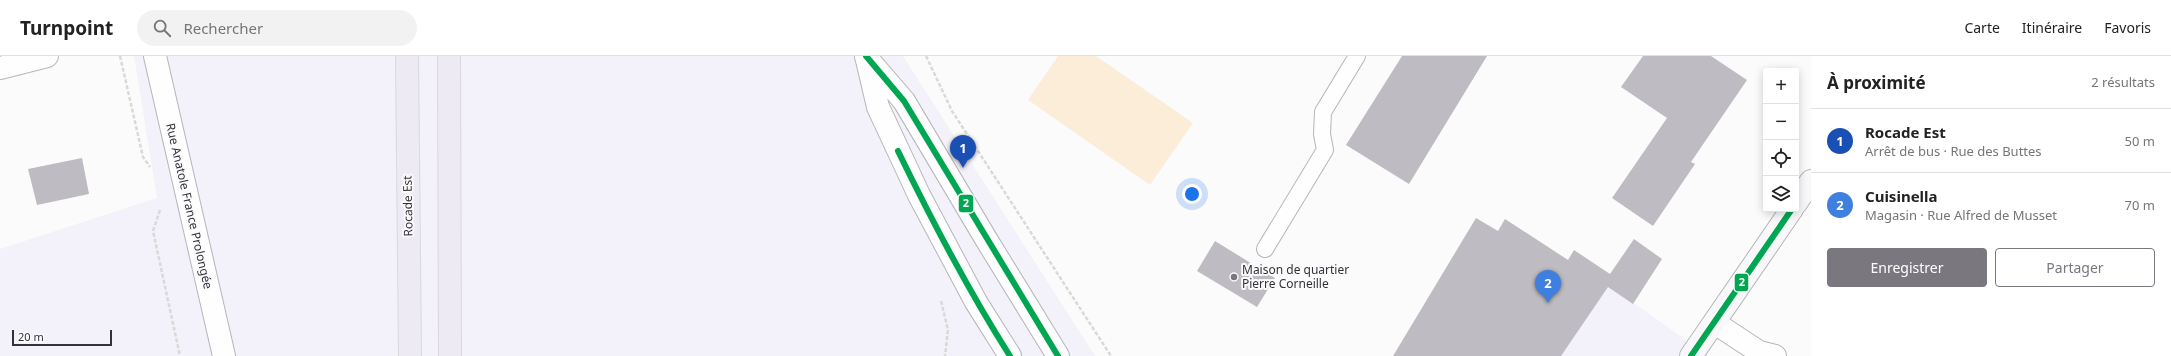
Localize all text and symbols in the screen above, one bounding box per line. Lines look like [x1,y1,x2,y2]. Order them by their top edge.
search box [137,10,417,46]
text: Turnpoint [20,15,113,41]
icon: search [151,17,173,39]
text: Rechercher [183,18,263,38]
text: Carte [1964,18,2000,37]
text: Itinéraire [2022,18,2082,37]
text: Favoris [2104,18,2151,37]
map controls [1763,68,1799,212]
button: + [1763,68,1799,104]
text: À proximité [1827,71,1926,94]
text: 2 résultats [2091,73,2155,91]
button: − [1763,104,1799,140]
street label: Rue Anatole France Prolongée [162,121,217,291]
text: Rocade Est [1865,122,1946,142]
text: 1 [1836,132,1844,150]
text: 50 m [2125,132,2155,150]
pin: 1 [950,135,976,168]
button: locate [1763,140,1799,176]
text: Arrêt de bus · Rue des Buttes [1865,142,2042,160]
street label: Rocade Est [398,175,417,237]
button: layers [1763,176,1799,212]
your location [1182,184,1202,204]
text: Cuisinella [1865,186,1938,206]
line badge: 2 [958,194,974,213]
text: 2 [963,195,969,210]
text: 2 [1836,196,1844,214]
text: 70 m [2125,196,2155,214]
text: Magasin · Rue Alfred de Musset [1865,206,2057,224]
button: Enregistrer [1827,248,1987,287]
button: Partager [1995,248,2155,287]
place label: Maison de quartier Pierre Corneille [1242,261,1349,292]
pin: 2 [1535,270,1561,303]
marker: Maison de quartier Pierre Corneille [1229,272,1239,282]
line badge: 2 [1734,273,1749,292]
text: 2 [1739,274,1745,289]
scale bar [12,328,112,347]
text: 20 m [18,329,44,344]

